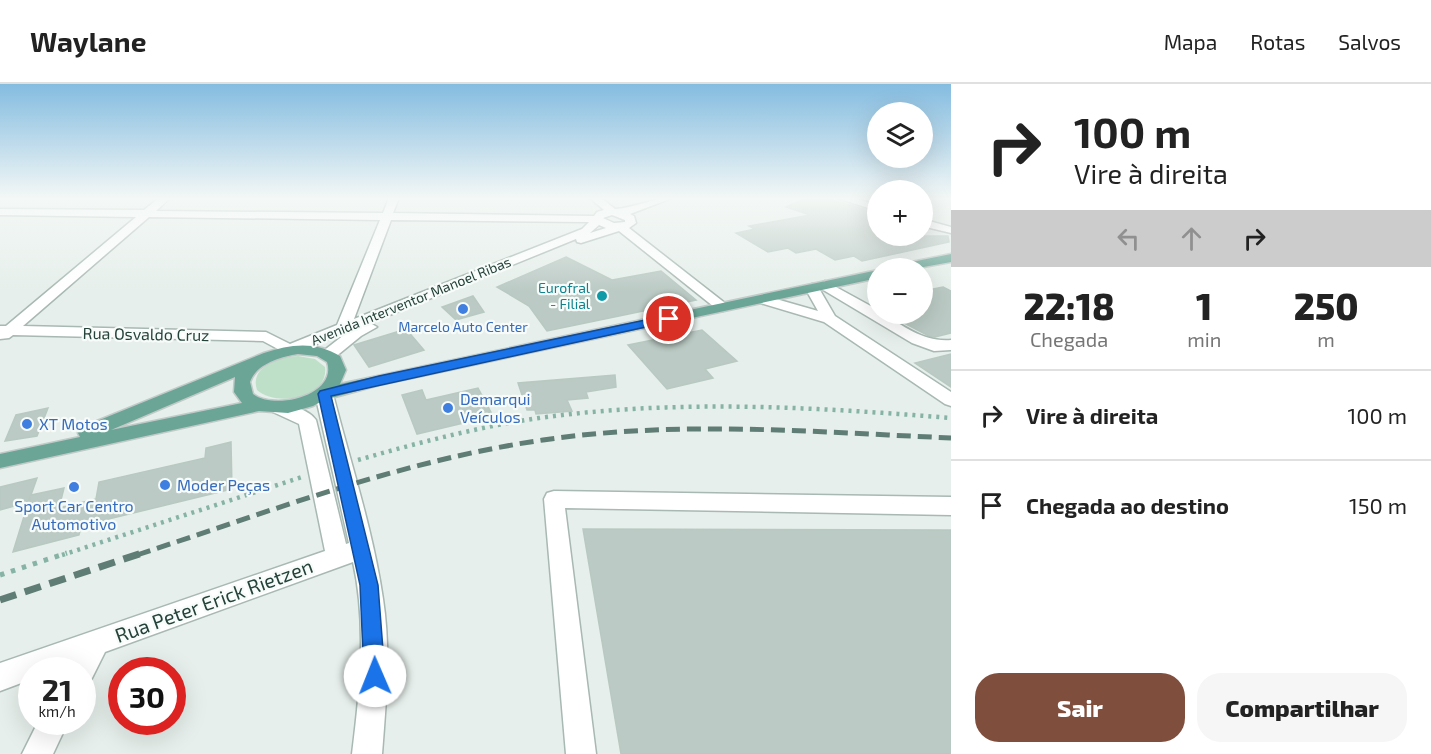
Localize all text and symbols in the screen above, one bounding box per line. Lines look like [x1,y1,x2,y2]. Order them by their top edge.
text: Waylane [30,24,146,58]
text: Mapa [1164,29,1217,54]
text: Rotas [1250,29,1305,54]
text: Salvos [1338,29,1401,54]
map controls [867,102,933,324]
button: layers [867,102,933,168]
text: 100 m [1074,106,1191,156]
icon: right [975,108,1053,186]
text: Vire à direita [1074,157,1228,189]
button: + [867,180,933,246]
icon: left [1112,222,1145,255]
icon: ahead [1175,222,1208,255]
icon: right [1238,222,1271,255]
street label: Avenida Interventor Manoel Ribas [308,253,513,349]
button: − [867,258,933,324]
place label: Eurofral - Filial [538,279,591,312]
text: 22:18 [1023,284,1115,327]
text: 1 [1196,284,1212,327]
text: 250 [1294,284,1359,327]
marker: Eurofral - Filial [595,289,609,303]
pin [643,293,694,344]
marker: Marcelo Auto Center [456,302,470,316]
icon: arrive [652,302,685,335]
place label: Marcelo Auto Center [398,318,528,335]
street label: Rua Osvaldo Cruz [82,323,210,344]
text: Chegada [1030,327,1108,351]
text: min [1187,327,1221,351]
text: m [1317,327,1335,351]
place label: Demarqui Veículos [460,389,530,426]
icon: right [975,399,1008,432]
marker: Demarqui Veículos [441,401,455,415]
text: Vire à direita [1026,402,1158,428]
text: 100 m [1348,402,1407,428]
place label: XT Motos [39,414,108,433]
marker: XT Motos [20,417,34,431]
place label: Moder Peças [177,475,270,495]
marker: Moder Peças [158,478,172,492]
marker: Sport Car Centro Automotivo [67,480,81,494]
icon: arrive [975,489,1008,522]
text: Chegada ao destino [1026,492,1229,518]
text: 150 m [1349,492,1407,518]
place label: Sport Car Centro Automotivo [14,496,134,533]
street label: Rua Peter Erick Rietzen [112,553,316,647]
position arrow [343,644,407,708]
speed limit sign: 30 [108,657,186,735]
text: 21 [42,671,72,707]
button: Sair [975,673,1185,742]
button: Compartilhar [1197,673,1407,742]
text: km/h [38,702,76,720]

